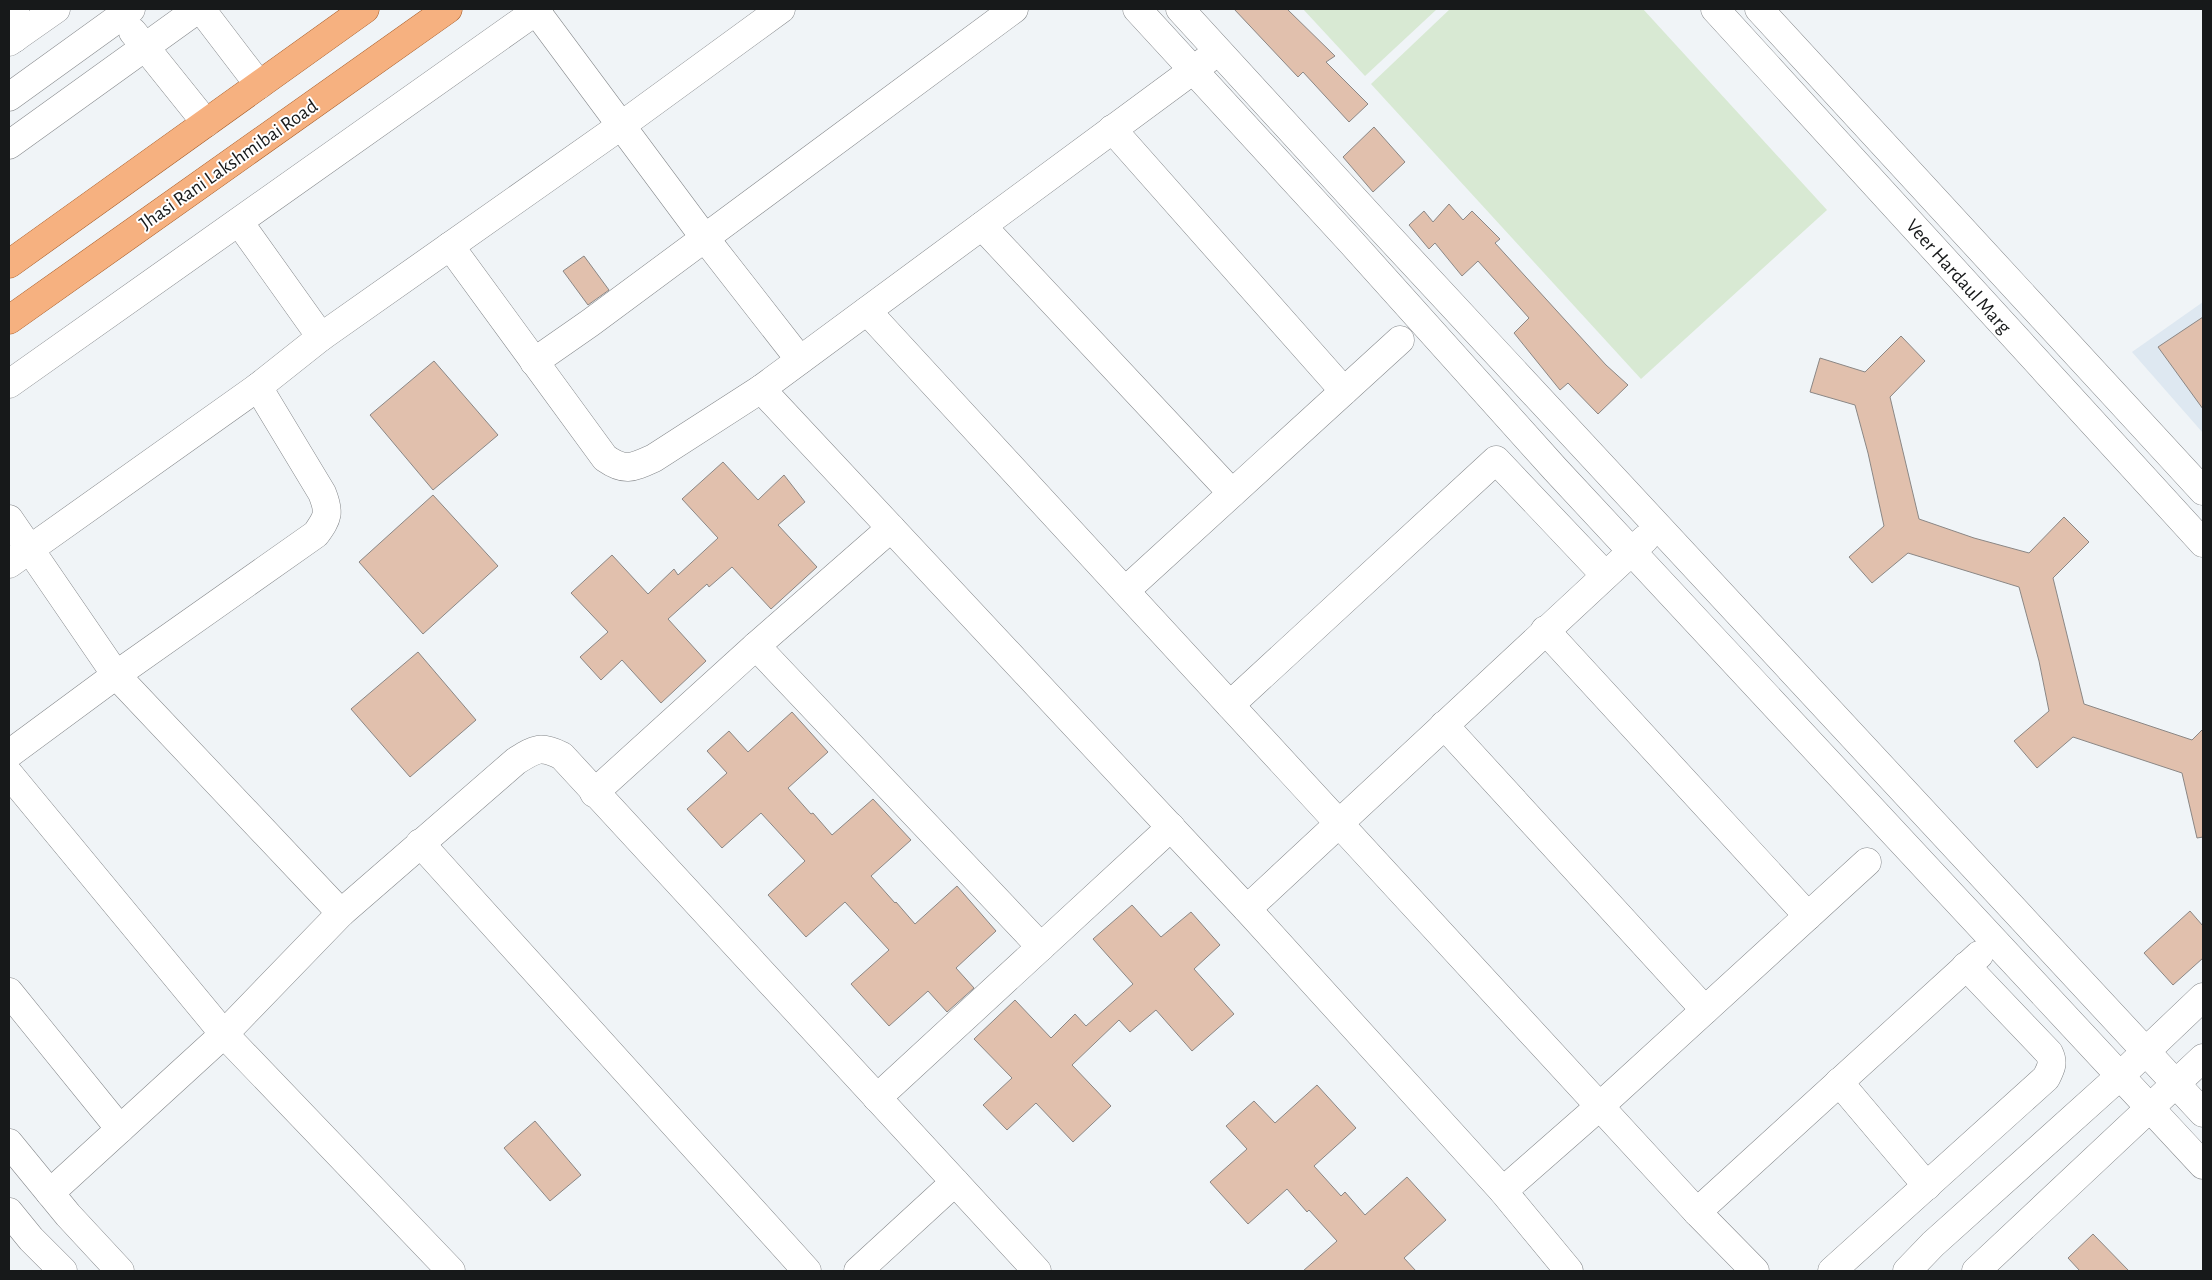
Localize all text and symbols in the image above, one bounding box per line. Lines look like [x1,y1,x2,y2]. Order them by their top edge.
street label: Jhasi Rani Lakshmibai Road [136,96,321,234]
street label: Veer Hardaul Marg [1902,216,2015,338]

